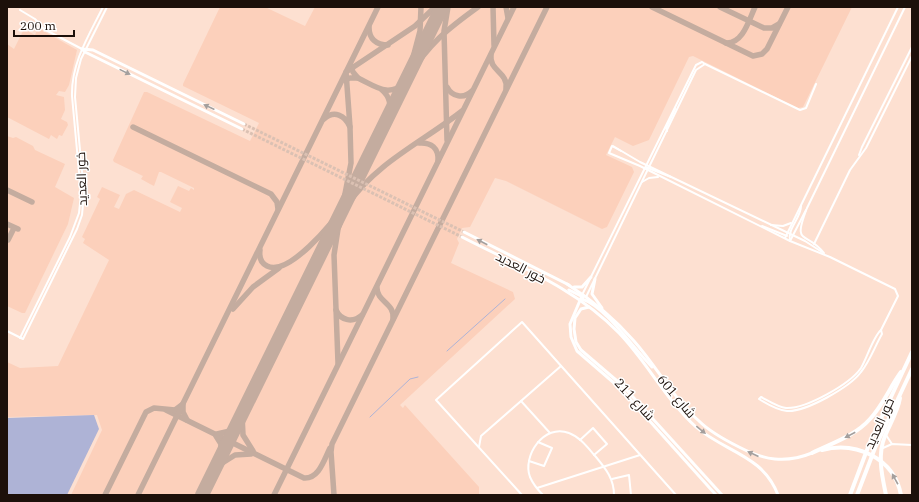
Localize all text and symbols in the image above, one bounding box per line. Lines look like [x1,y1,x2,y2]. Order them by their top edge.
scale bar [14,12,74,38]
text: 200 m [20,18,56,33]
one-way arrow [119,69,131,75]
one-way arrow [203,104,215,110]
street label: خور العديد [72,152,91,206]
one-way arrow [476,238,488,245]
street label: خور العديد [493,248,549,287]
street label: شارع 601 [654,371,700,422]
street label: شارع 211 [611,375,658,424]
street label: خور العديد [861,395,898,451]
one-way arrow [695,426,706,434]
one-way arrow [844,432,855,438]
one-way arrow [748,451,759,457]
one-way arrow [892,474,899,485]

